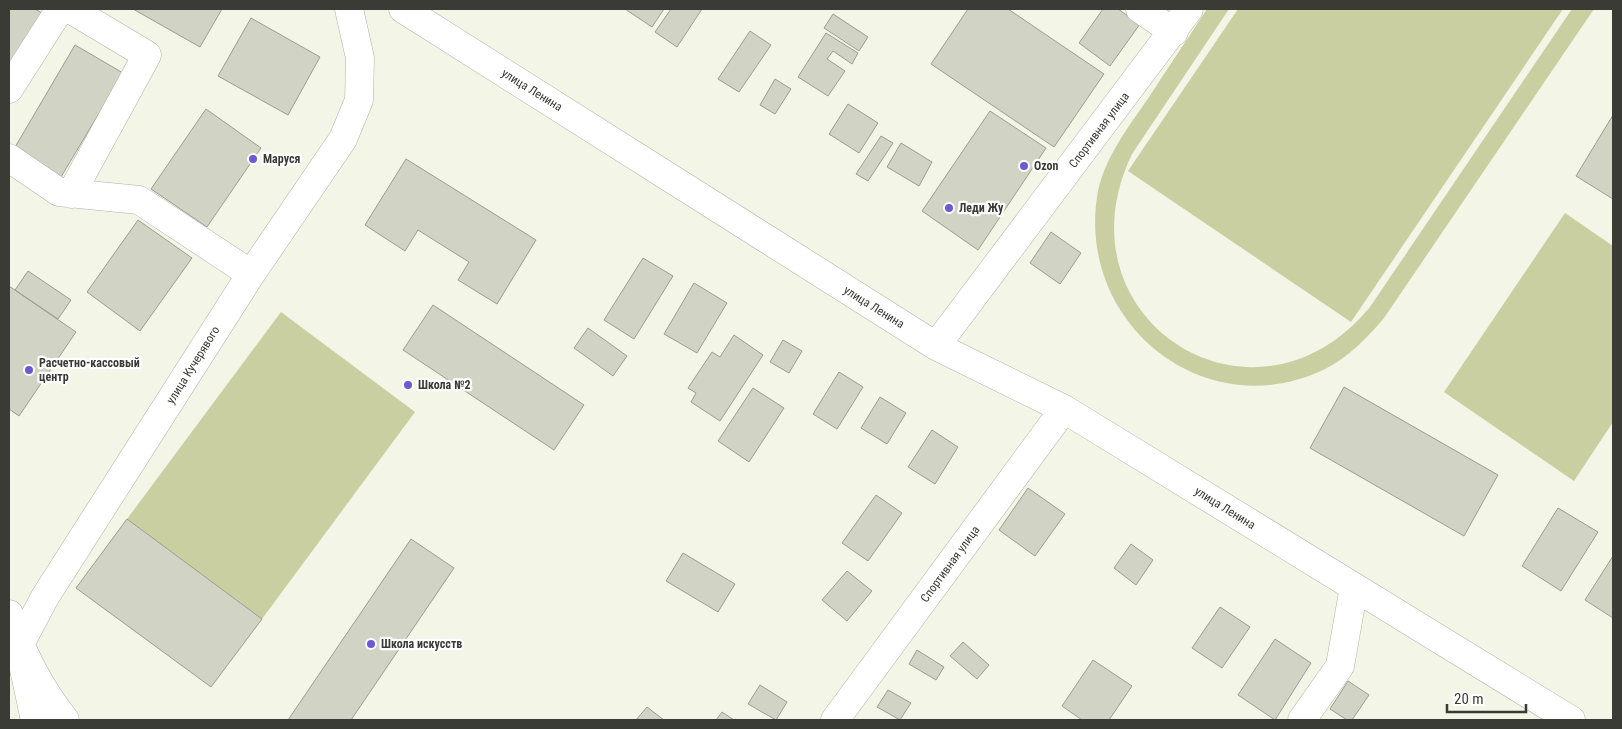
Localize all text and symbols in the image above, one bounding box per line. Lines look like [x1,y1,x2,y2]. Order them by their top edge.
street label: улица Ленина [499,66,565,114]
street label: Спортивная улица [1066,89,1132,171]
place label: Маруся [263,152,300,166]
marker: Маруся [247,153,259,165]
place label: Ozon [1034,159,1059,173]
marker: Ozon [1018,160,1030,172]
place label: Леди Жу [959,201,1004,215]
marker: Леди Жу [943,202,955,214]
street label: улица Ленина [841,283,907,331]
street label: улица Кучерявого [164,324,222,406]
place label: Расчетно-кассовый центр [39,356,140,384]
marker: Расчетно-кассовый центр [23,364,35,376]
place label: Школа №2 [418,378,471,392]
marker: Школа №2 [402,379,414,391]
street label: улица Ленина [1192,484,1258,532]
street label: Спортивная улица [918,523,983,605]
place label: Школа искусств [381,637,462,651]
marker: Школа искусств [365,638,377,650]
scale bar [1447,682,1526,714]
text: 20 m [1454,690,1484,708]

